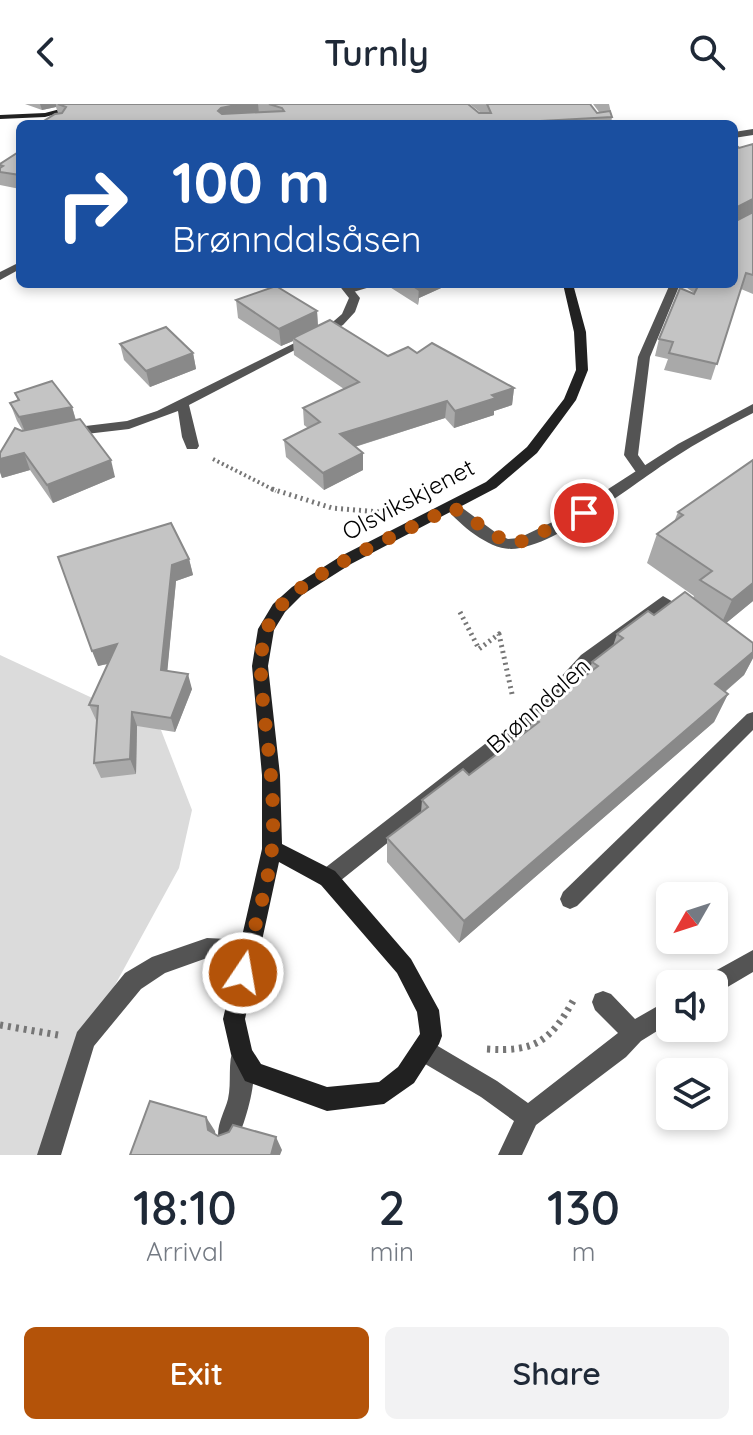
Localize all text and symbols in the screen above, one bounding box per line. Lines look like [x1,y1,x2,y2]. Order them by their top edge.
icon: back [24,30,68,74]
text: Turnly [324,30,429,75]
icon: search [685,30,729,74]
text: 100 m [172,147,330,217]
icon: right [40,152,144,256]
text: Brønndalsåsen [172,216,422,261]
street label: Olsvikskjenet [337,452,479,546]
pin [550,479,618,547]
icon: arrive [562,491,606,535]
street label: Brønndalen [480,651,596,759]
north arrow [656,882,728,954]
map controls [656,882,728,1130]
position arrow [201,931,285,1015]
button: sound [656,970,728,1042]
button: layers [656,1058,728,1130]
text: 18:10 [133,1177,237,1237]
text: 2 [378,1177,405,1237]
text: 130 [547,1177,620,1237]
text: Arrival [146,1235,224,1268]
text: min [370,1235,414,1268]
text: m [572,1235,595,1268]
button: Exit [24,1327,369,1419]
button: Share [385,1327,729,1419]

